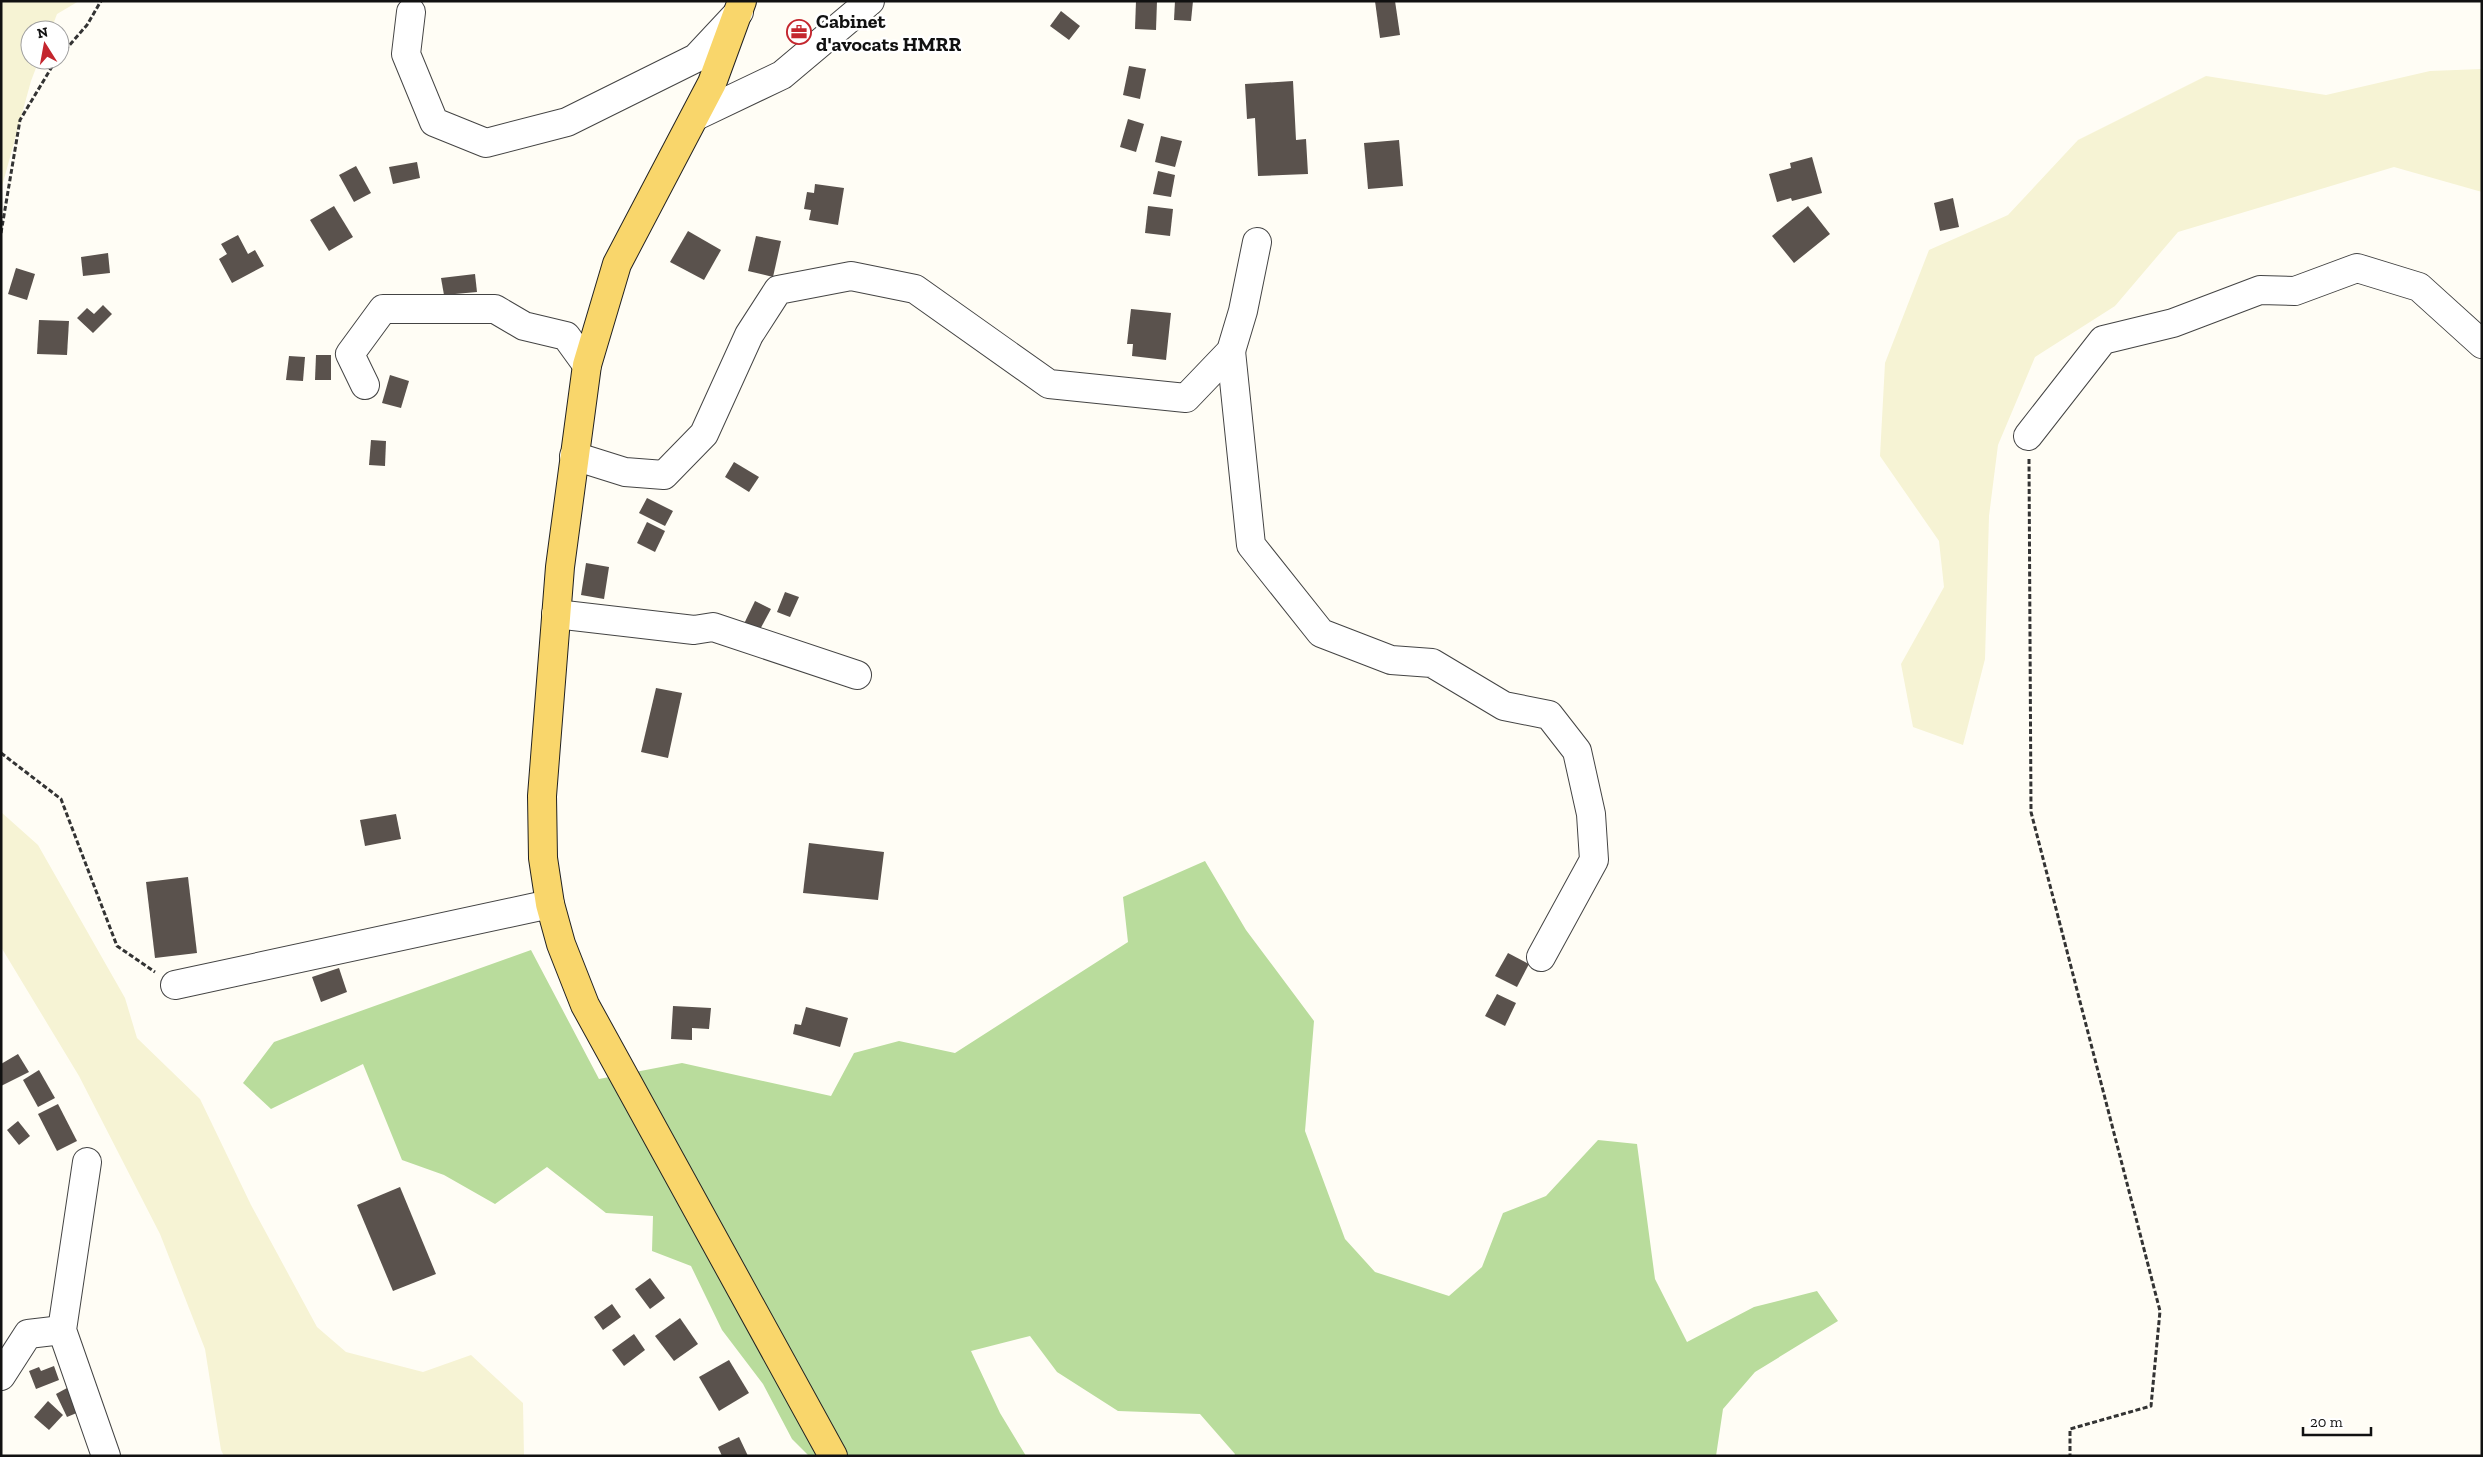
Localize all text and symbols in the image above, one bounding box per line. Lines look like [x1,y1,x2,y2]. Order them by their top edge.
place label: Cabinet d'avocats HMRR [816,9,961,56]
office icon: Cabinet d'avocats HMRR [786,19,812,45]
north arrow [20,20,70,70]
text: N [36,23,50,42]
scale bar [2303,1404,2370,1436]
text: 20 m [2310,1413,2343,1431]

